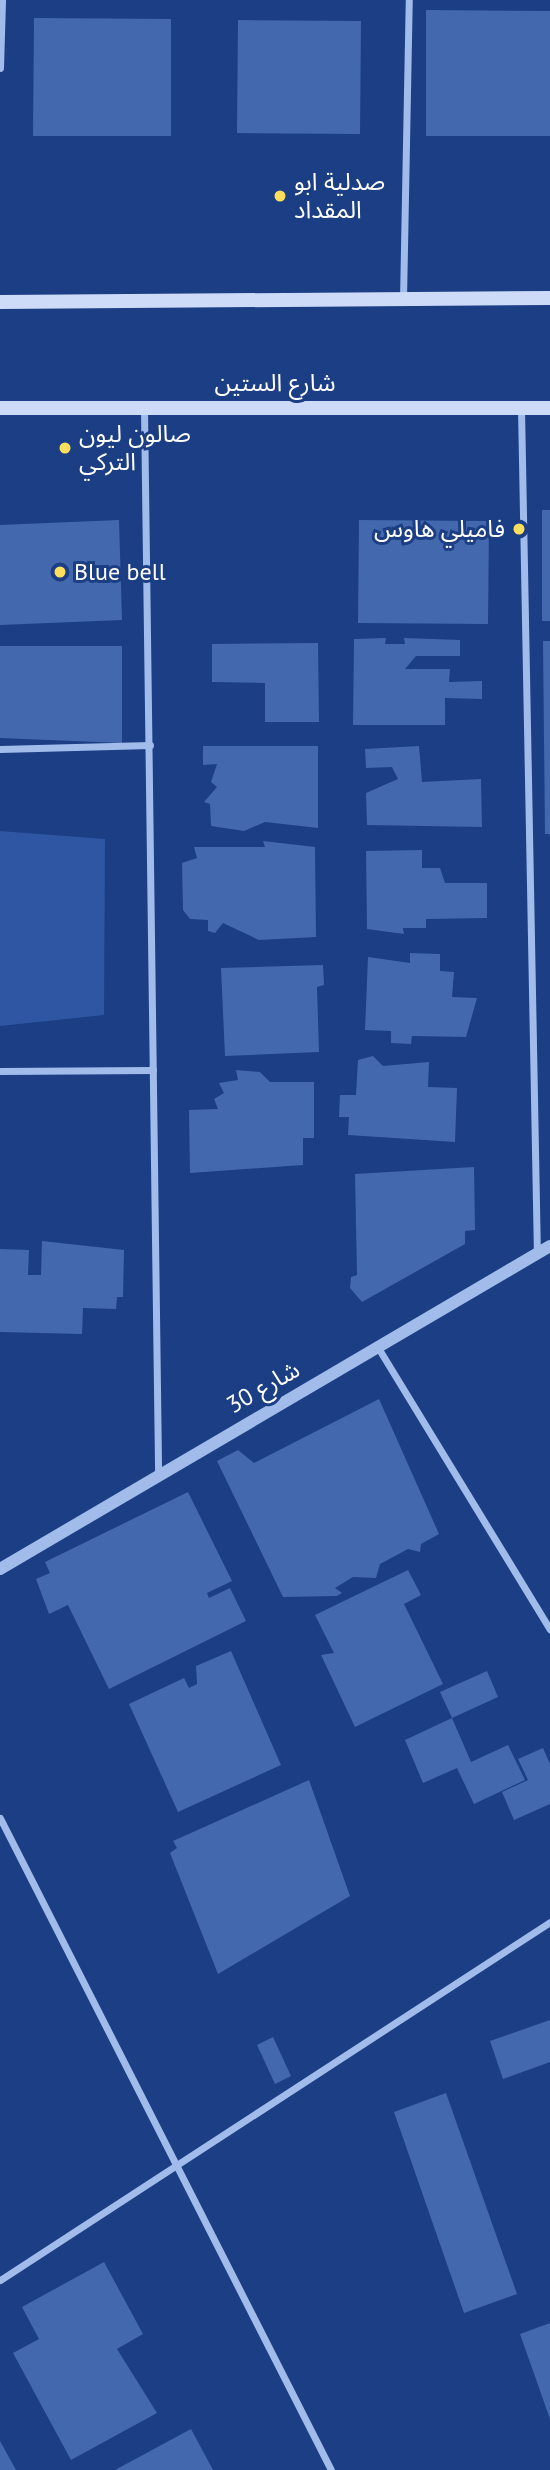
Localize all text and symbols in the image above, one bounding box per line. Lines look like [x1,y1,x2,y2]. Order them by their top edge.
place label: صدلية ابو المقداد [294,168,385,224]
marker: صدلية ابو المقداد [272,188,288,204]
street label: شارع الستين [215,369,335,397]
place label: صالون ليون التركي [79,420,191,476]
marker: صالون ليون التركي [57,440,73,456]
place label: فاميلي هاوس [374,515,505,543]
marker: فاميلي هاوس [511,521,527,537]
place label: Blue bell [74,558,166,586]
marker: Blue bell [52,564,68,580]
street label: شارع 30 [221,1355,305,1419]

